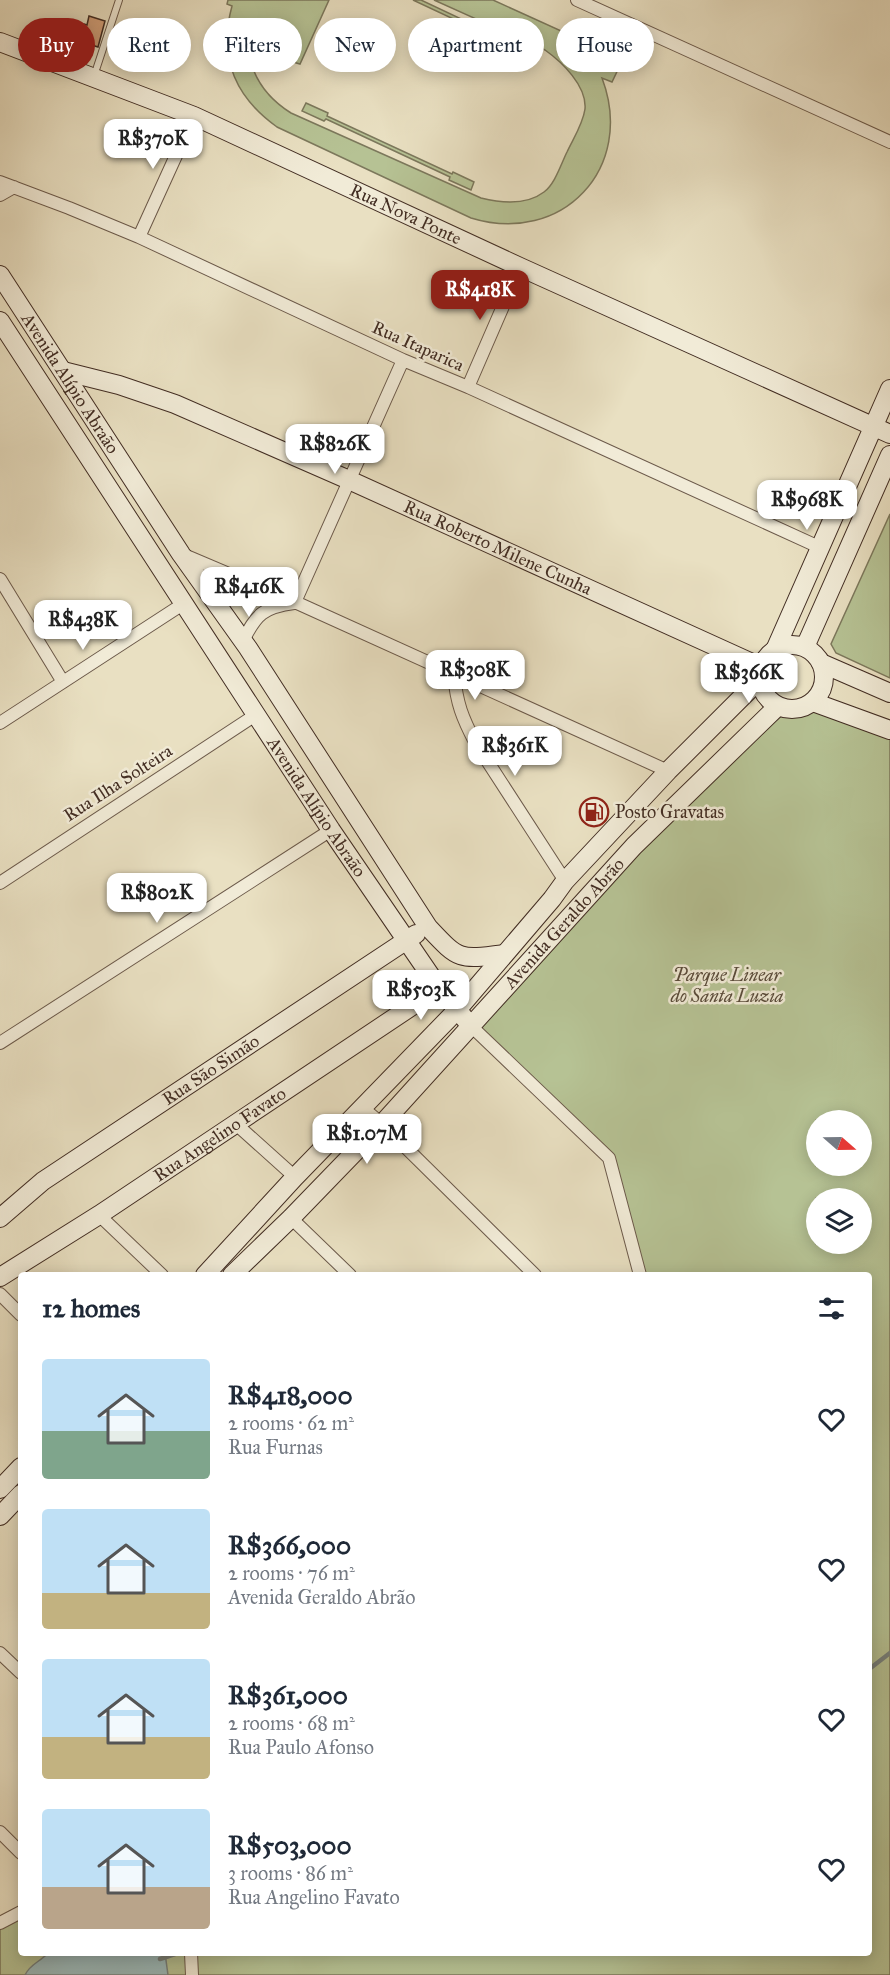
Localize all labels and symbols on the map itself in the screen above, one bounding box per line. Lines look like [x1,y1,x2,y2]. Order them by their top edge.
pin: R$370K [104,119,202,170]
street label: Rua Nova Ponte [347,179,465,249]
pin: R$418K [431,270,529,321]
street label: Avenida Alípio Abraão [16,308,124,458]
street label: Rua Itaparica [369,316,468,376]
pin: R$826K [286,424,384,475]
pin: R$968K [758,480,856,531]
street label: Rua Roberto Milene Cunha [400,495,595,600]
pin: R$416K [200,567,298,618]
pin: R$438K [34,600,132,651]
pin: R$308K [426,650,524,701]
pin: R$366K [700,653,798,704]
pin: R$361K [466,726,564,777]
street label: Avenida Alípio Abraão [262,732,371,881]
street label: Rua Ilha Solteira [60,739,177,826]
fuel station icon: Posto Gravatas [578,796,610,828]
place label: Posto Gravatas [615,801,724,823]
street label: Avenida Geraldo Abrão [499,853,629,994]
pin: R$802K [108,873,206,924]
park label: Parque Linear do Santa Luzia [670,964,784,1007]
pin: R$503K [372,970,470,1021]
street label: Rua São Simão [158,1030,264,1110]
street label: Rua Angelino Favato [149,1082,290,1186]
north arrow [806,1110,872,1176]
pin: R$1.07M [312,1114,422,1165]

